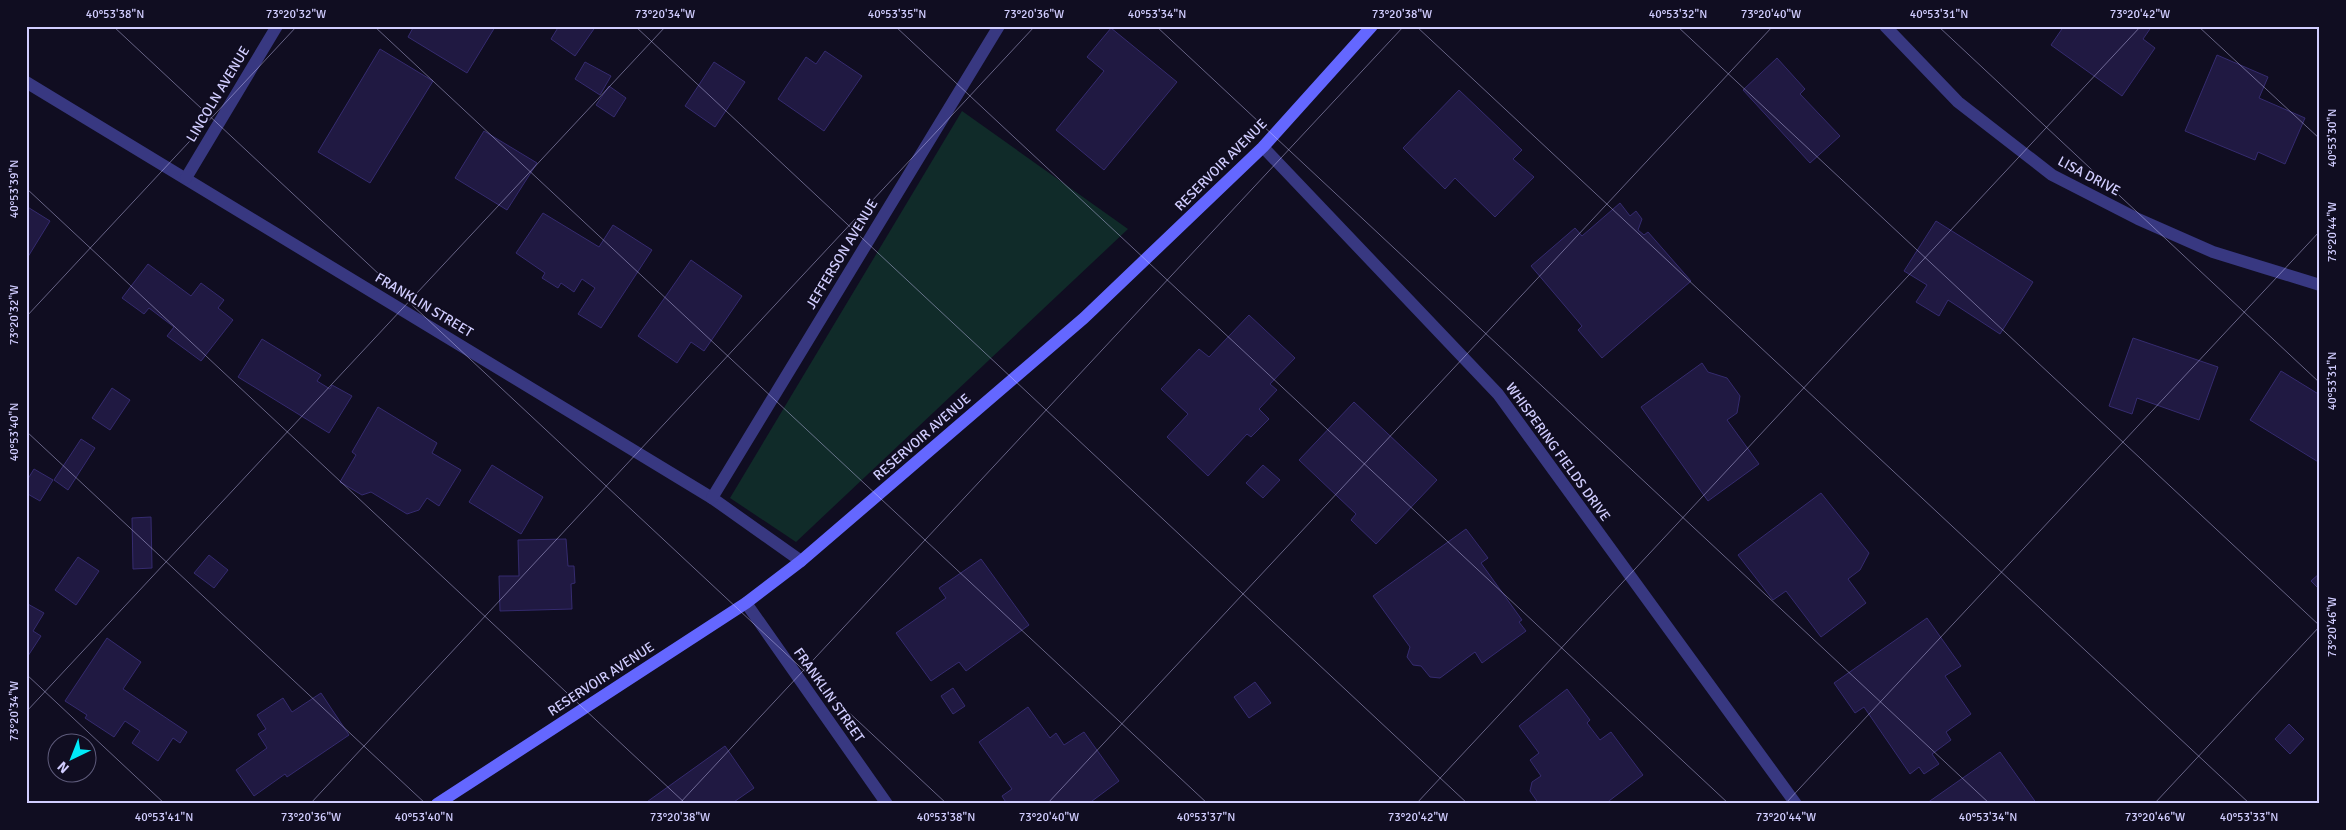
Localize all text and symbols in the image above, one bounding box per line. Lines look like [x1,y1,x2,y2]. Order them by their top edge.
text: 40°53'38"N [86,7,144,22]
text: 73°20'32"W [266,7,326,22]
text: 73°20'34"W [635,7,695,22]
text: 40°53'35"N [868,7,926,22]
text: 73°20'36"W [1004,7,1064,22]
text: 40°53'34"N [1128,7,1186,22]
text: 73°20'38"W [1372,7,1432,22]
text: 40°53'32"N [1649,7,1707,22]
text: 73°20'40"W [1741,7,1801,22]
text: 40°53'31"N [1910,7,1968,22]
text: 73°20'42"W [2110,7,2170,22]
street label: LINCOLN AVENUE [183,43,253,145]
text: 40°53'30"N [2325,109,2340,167]
street label: RESERVOIR AVENUE [1171,115,1271,215]
street label: LISA DRIVE [2055,152,2123,200]
text: 40°53'39"N [7,160,22,218]
street label: JEFFERSON AVENUE [802,196,882,312]
text: 73°20'44"W [2325,202,2340,262]
street label: FRANKLIN STREET [372,269,476,341]
text: 73°20'32"W [7,285,22,345]
text: 40°53'31"N [2325,352,2340,410]
street label: WHISPERING FIELDS DRIVE [1502,379,1614,525]
street label: RESERVOIR AVENUE [870,390,974,484]
text: 40°53'40"N [7,403,22,461]
text: 73°20'46"W [2325,597,2340,657]
street label: RESERVOIR AVENUE [545,638,657,720]
street label: FRANKLIN STREET [790,644,868,746]
text: 73°20'34"W [7,681,22,741]
north arrow [48,732,98,782]
text: N [54,758,73,777]
text: 40°53'41"N [135,810,193,825]
text: 73°20'36"W [281,810,341,825]
text: 40°53'40"N [395,810,453,825]
text: 73°20'38"W [650,810,710,825]
text: 40°53'38"N [917,810,975,825]
text: 73°20'40"W [1019,810,1079,825]
text: 40°53'37"N [1177,810,1235,825]
text: 73°20'42"W [1388,810,1448,825]
text: 73°20'44"W [1756,810,1816,825]
text: 40°53'34"N [1959,810,2017,825]
text: 73°20'46"W [2125,810,2185,825]
text: 40°53'33"N [2220,810,2278,825]

